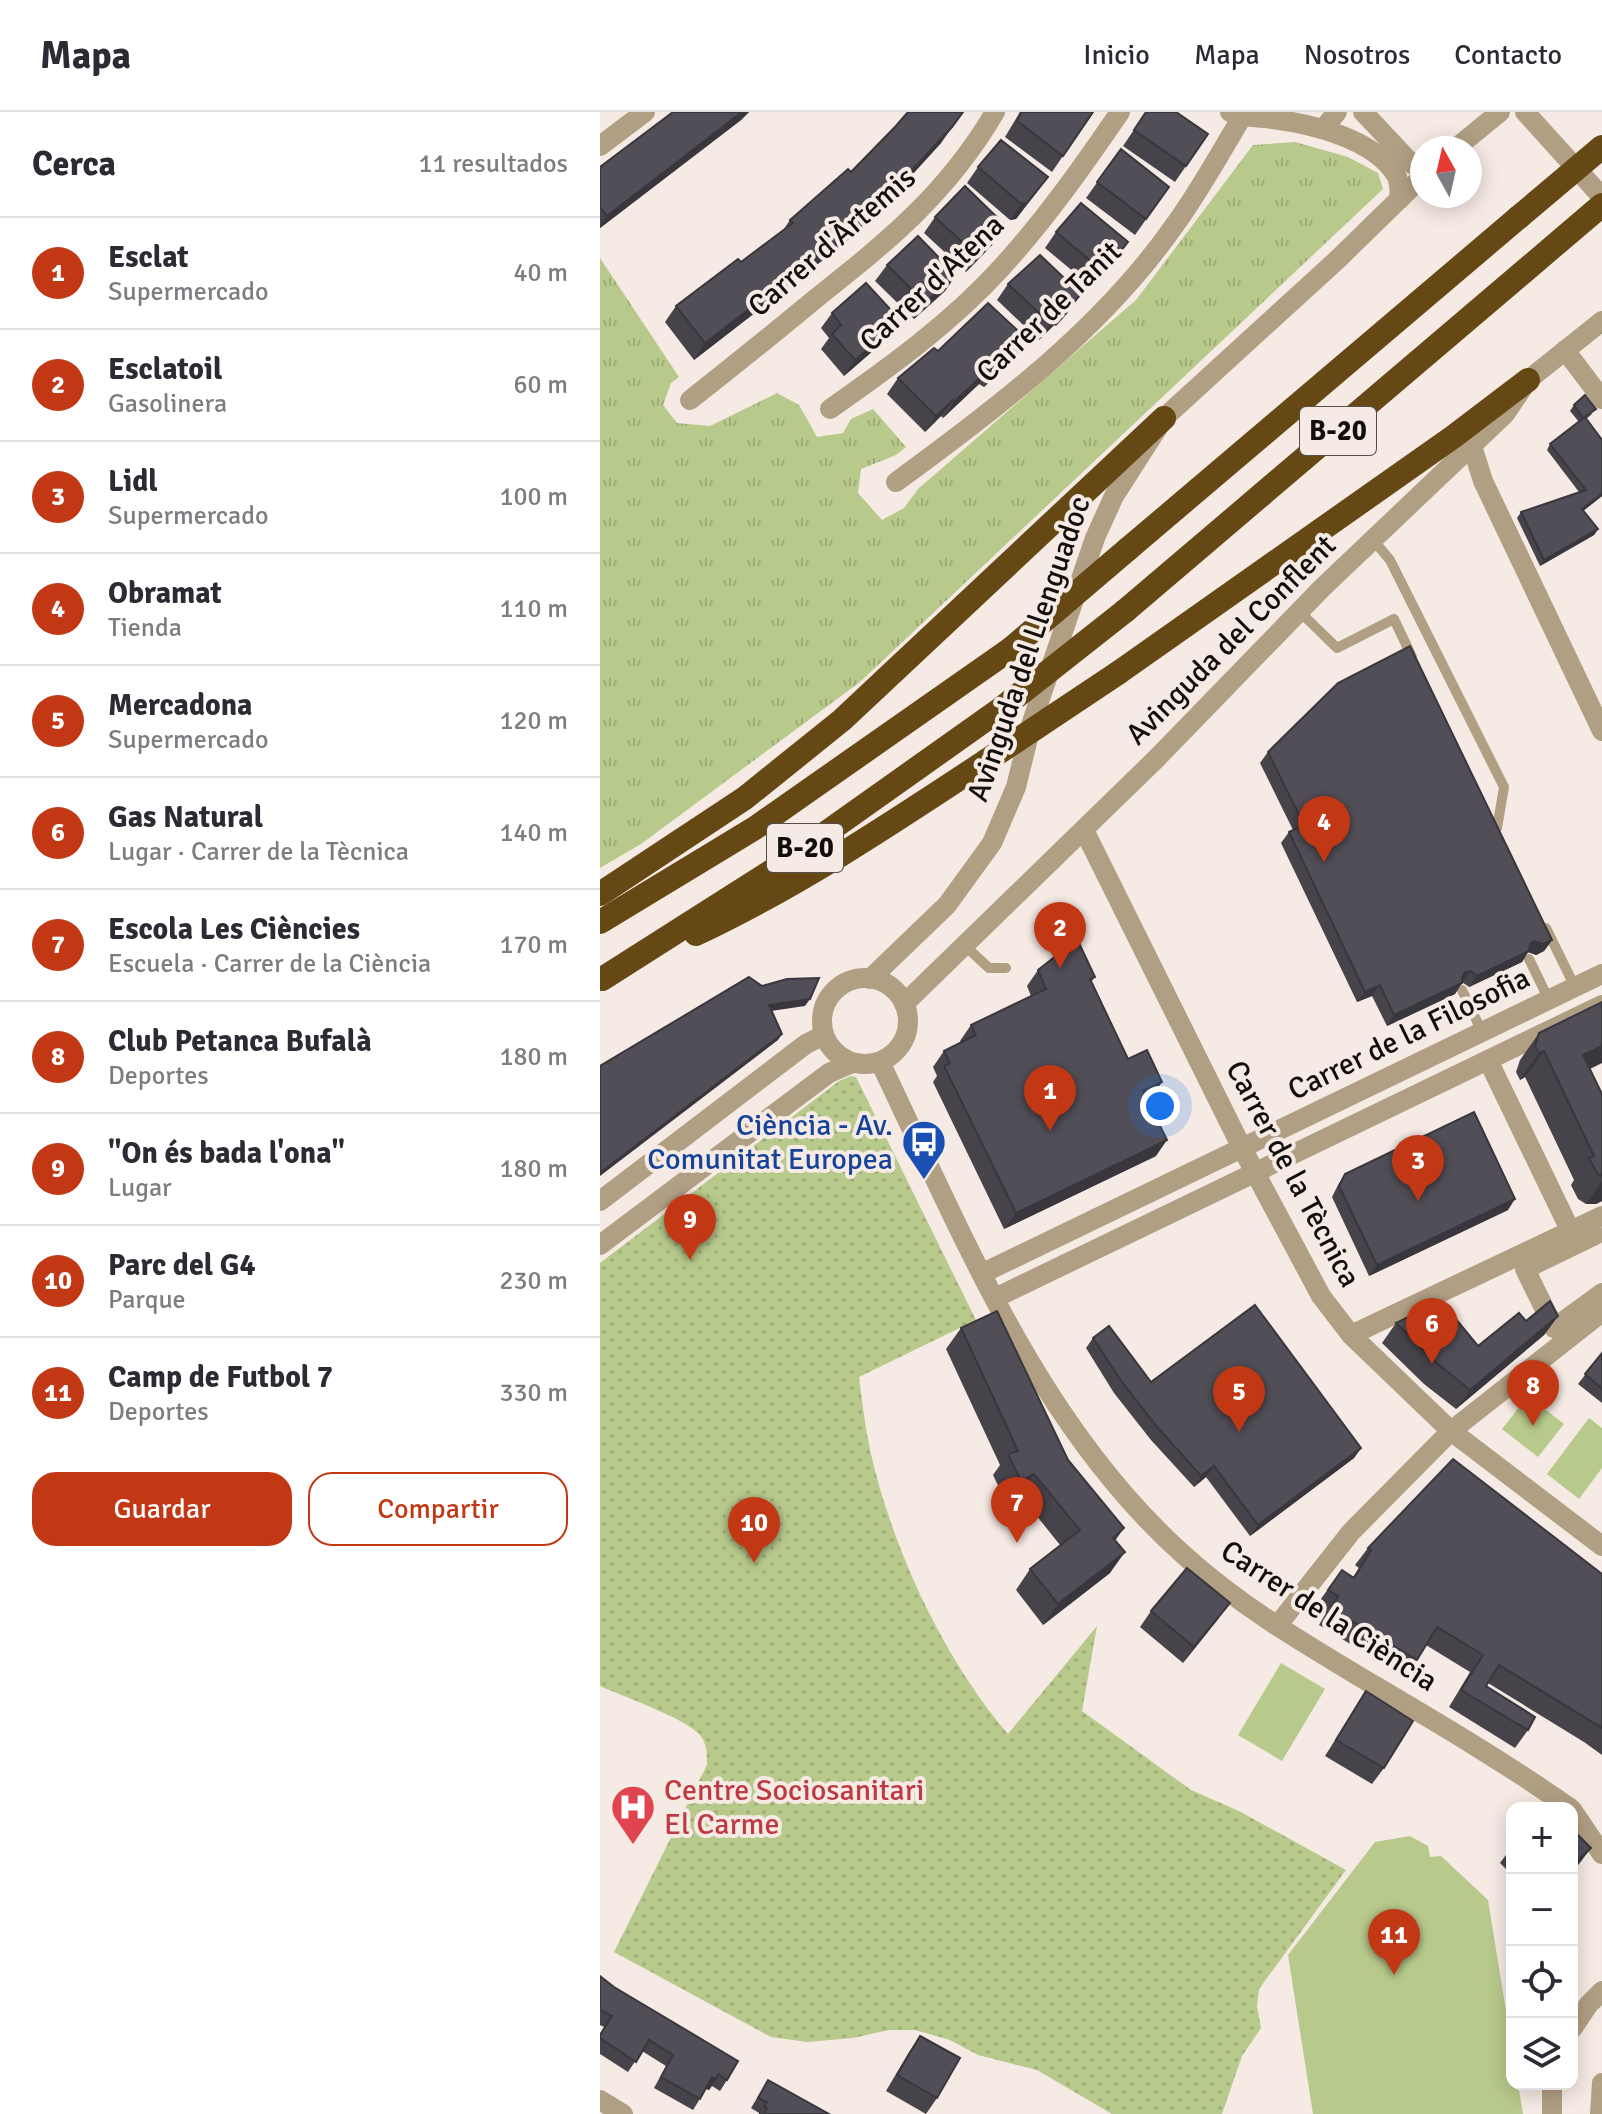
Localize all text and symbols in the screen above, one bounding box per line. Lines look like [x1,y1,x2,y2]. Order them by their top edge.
text: Mapa [40,32,131,79]
text: Inicio [1083,38,1150,72]
text: Mapa [1194,38,1260,72]
text: Nosotros [1304,38,1410,72]
text: Contacto [1454,38,1562,72]
north arrow [1410,136,1482,208]
text: Cerca [32,143,116,185]
text: 11 resultados [418,148,568,180]
street label: Carrer d'Àrtemis [741,159,923,325]
street label: Carrer d'Atena [852,207,1012,359]
street label: Carrer de Tanit [969,234,1129,390]
text: Esclat [108,239,189,276]
text: 1 [51,257,65,289]
text: 40 m [513,257,568,289]
text: Supermercado [108,276,268,308]
text: Esclatoil [108,351,222,388]
text: 2 [51,369,65,401]
text: 60 m [513,369,568,401]
text: Gasolinera [108,388,227,420]
road number: B-20 [1300,407,1376,455]
text: Lidl [108,463,158,500]
text: 3 [51,481,65,513]
text: 100 m [499,481,568,513]
street label: Avinguda del Llenguadoc [959,492,1099,806]
text: Supermercado [108,500,268,532]
street label: Avinguda del Conflent [1118,527,1344,753]
text: Obramat [108,575,222,612]
text: 4 [51,593,65,625]
text: 110 m [499,593,568,625]
text: Tienda [108,612,182,644]
text: Mercadona [108,687,253,724]
text: 5 [51,705,65,737]
text: 120 m [499,705,568,737]
text: Supermercado [108,724,268,756]
pin: 4 [1298,796,1350,862]
text: Gas Natural [108,799,263,836]
text: 6 [51,817,65,849]
text: 140 m [499,817,568,849]
road number: B-20 [767,824,843,872]
text: Lugar · Carrer de la Tècnica [108,836,409,868]
pin: 2 [1034,902,1086,968]
text: Escola Les Ciències [108,911,360,948]
text: 7 [51,929,65,961]
text: 170 m [499,929,568,961]
text: Escuela · Carrer de la Ciència [108,948,431,980]
street label: Carrer de la Filosofia [1282,959,1536,1109]
text: Club Petanca Bufalà [108,1023,372,1060]
text: 8 [51,1041,65,1073]
text: 180 m [499,1041,568,1073]
street label: Carrer de la Tècnica [1218,1054,1368,1294]
text: Deportes [108,1060,209,1092]
pin: 1 [1024,1065,1076,1131]
your location [1140,1086,1180,1126]
place label: Ciència - Av. Comunitat Europea [647,1107,893,1178]
bus stop icon: Ciència - Av. Comunitat Europea [900,1118,948,1181]
text: "On és bada l'ona" [108,1135,345,1172]
pin: 3 [1392,1135,1444,1201]
text: 9 [51,1153,65,1185]
text: 180 m [499,1153,568,1185]
text: Lugar [108,1172,172,1204]
pin: 9 [664,1194,716,1260]
text: Parc del G4 [108,1247,256,1284]
text: 10 [44,1265,72,1297]
text: 230 m [499,1265,568,1297]
text: Parque [108,1284,186,1316]
pin: 6 [1406,1298,1458,1364]
text: Camp de Futbol 7 [108,1359,333,1396]
pin: 8 [1507,1360,1559,1426]
pin: 5 [1213,1366,1265,1432]
text: 11 [44,1377,72,1409]
text: 330 m [499,1377,568,1409]
text: Deportes [108,1396,209,1428]
button: Guardar [32,1472,292,1546]
button: Compartir [308,1472,568,1546]
pin: 7 [991,1477,1043,1543]
pin: 10 [728,1497,780,1563]
street label: Carrer de la Ciència [1214,1532,1444,1700]
place label: Centre Sociosanitari El Carme [664,1772,924,1843]
hospital icon: Centre Sociosanitari El Carme [609,1783,657,1846]
map controls [1506,1802,1578,2090]
button: + [1506,1802,1578,1874]
button: − [1506,1874,1578,1946]
pin: 11 [1368,1909,1420,1975]
button: locate [1506,1946,1578,2018]
button: layers [1506,2018,1578,2090]

